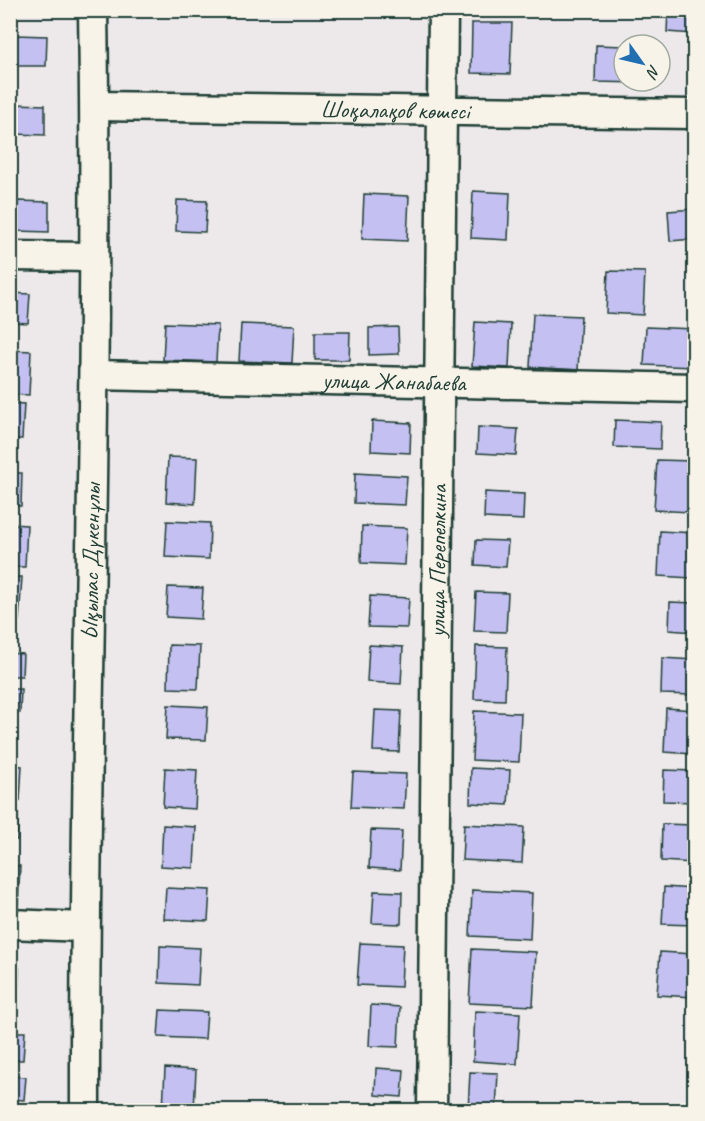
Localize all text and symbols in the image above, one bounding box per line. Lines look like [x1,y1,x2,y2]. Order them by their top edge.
north arrow [612,33,672,93]
text: N [641,61,665,83]
street label: Шоқалақов көшесі [320,94,472,126]
street label: улица Жанабаева [320,365,467,398]
street label: Ықылас Дүкенұлы [75,481,107,639]
street label: улица Перепелкина [422,483,453,639]

